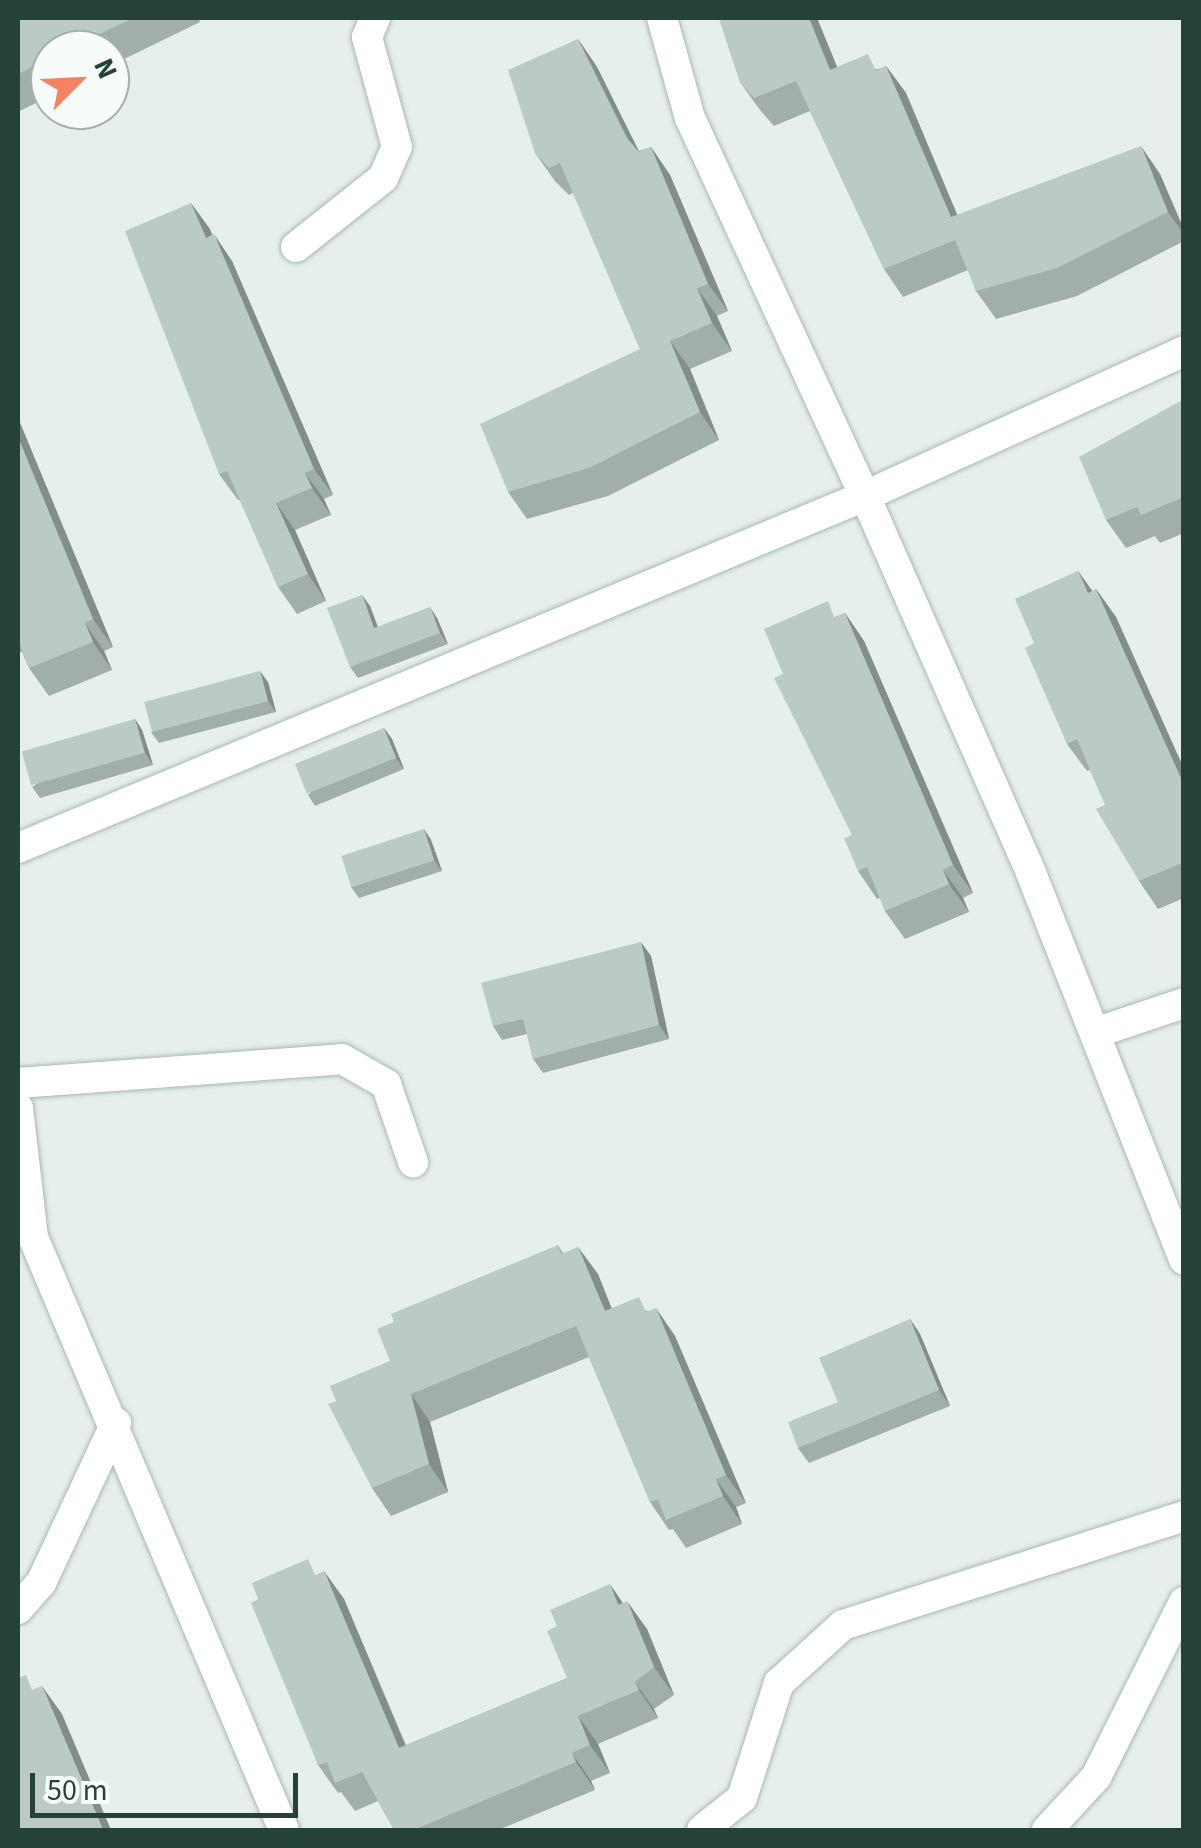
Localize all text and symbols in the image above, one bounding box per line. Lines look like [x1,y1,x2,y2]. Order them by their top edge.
north arrow [30,30,130,130]
text: N [84,52,128,85]
scale bar [35,1753,302,1815]
text: 50 m [47,1769,108,1812]

